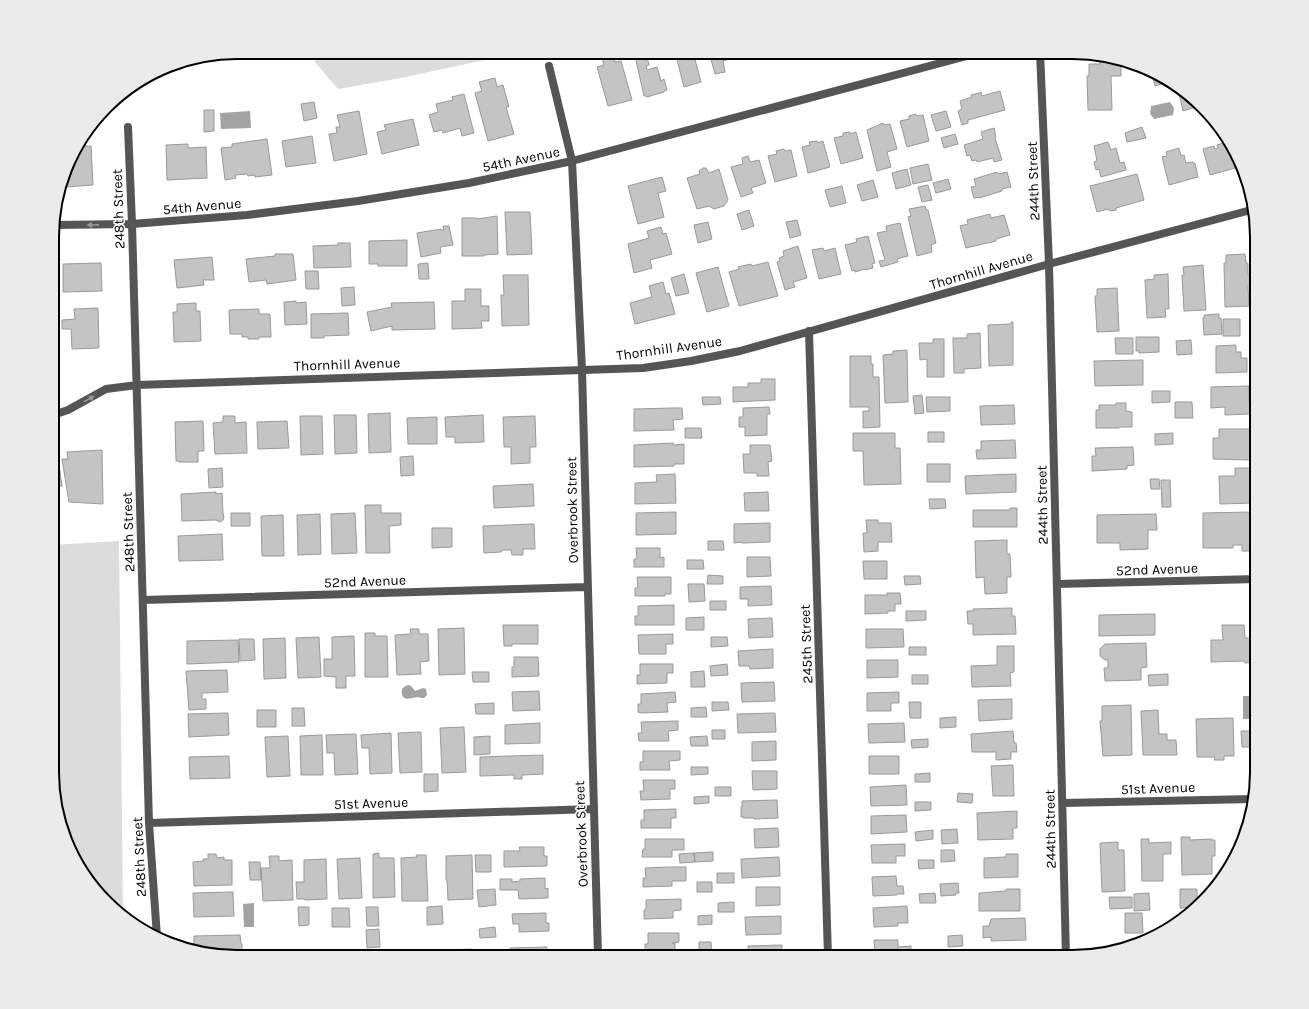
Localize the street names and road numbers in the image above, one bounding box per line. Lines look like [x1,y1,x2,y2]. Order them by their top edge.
street label: 244th Street [1024,141,1043,221]
street label: 54th Avenue [481,143,561,176]
street label: 248th Street [109,169,128,249]
street label: 54th Avenue [162,195,242,218]
street label: Thornhill Avenue [928,248,1035,293]
street label: Thornhill Avenue [615,333,723,364]
street label: Thornhill Avenue [294,354,401,375]
street label: Overbrook Street [563,457,582,563]
street label: 244th Street [1033,465,1052,545]
street label: 248th Street [119,492,138,572]
street label: 52nd Avenue [1116,560,1198,579]
street label: 52nd Avenue [324,572,406,591]
street label: 245th Street [797,604,816,684]
street label: 51st Avenue [1120,779,1196,798]
street label: Overbrook Street [571,780,592,888]
street label: 244th Street [1041,789,1060,869]
street label: 51st Avenue [333,794,409,813]
street label: 248th Street [129,817,150,897]

